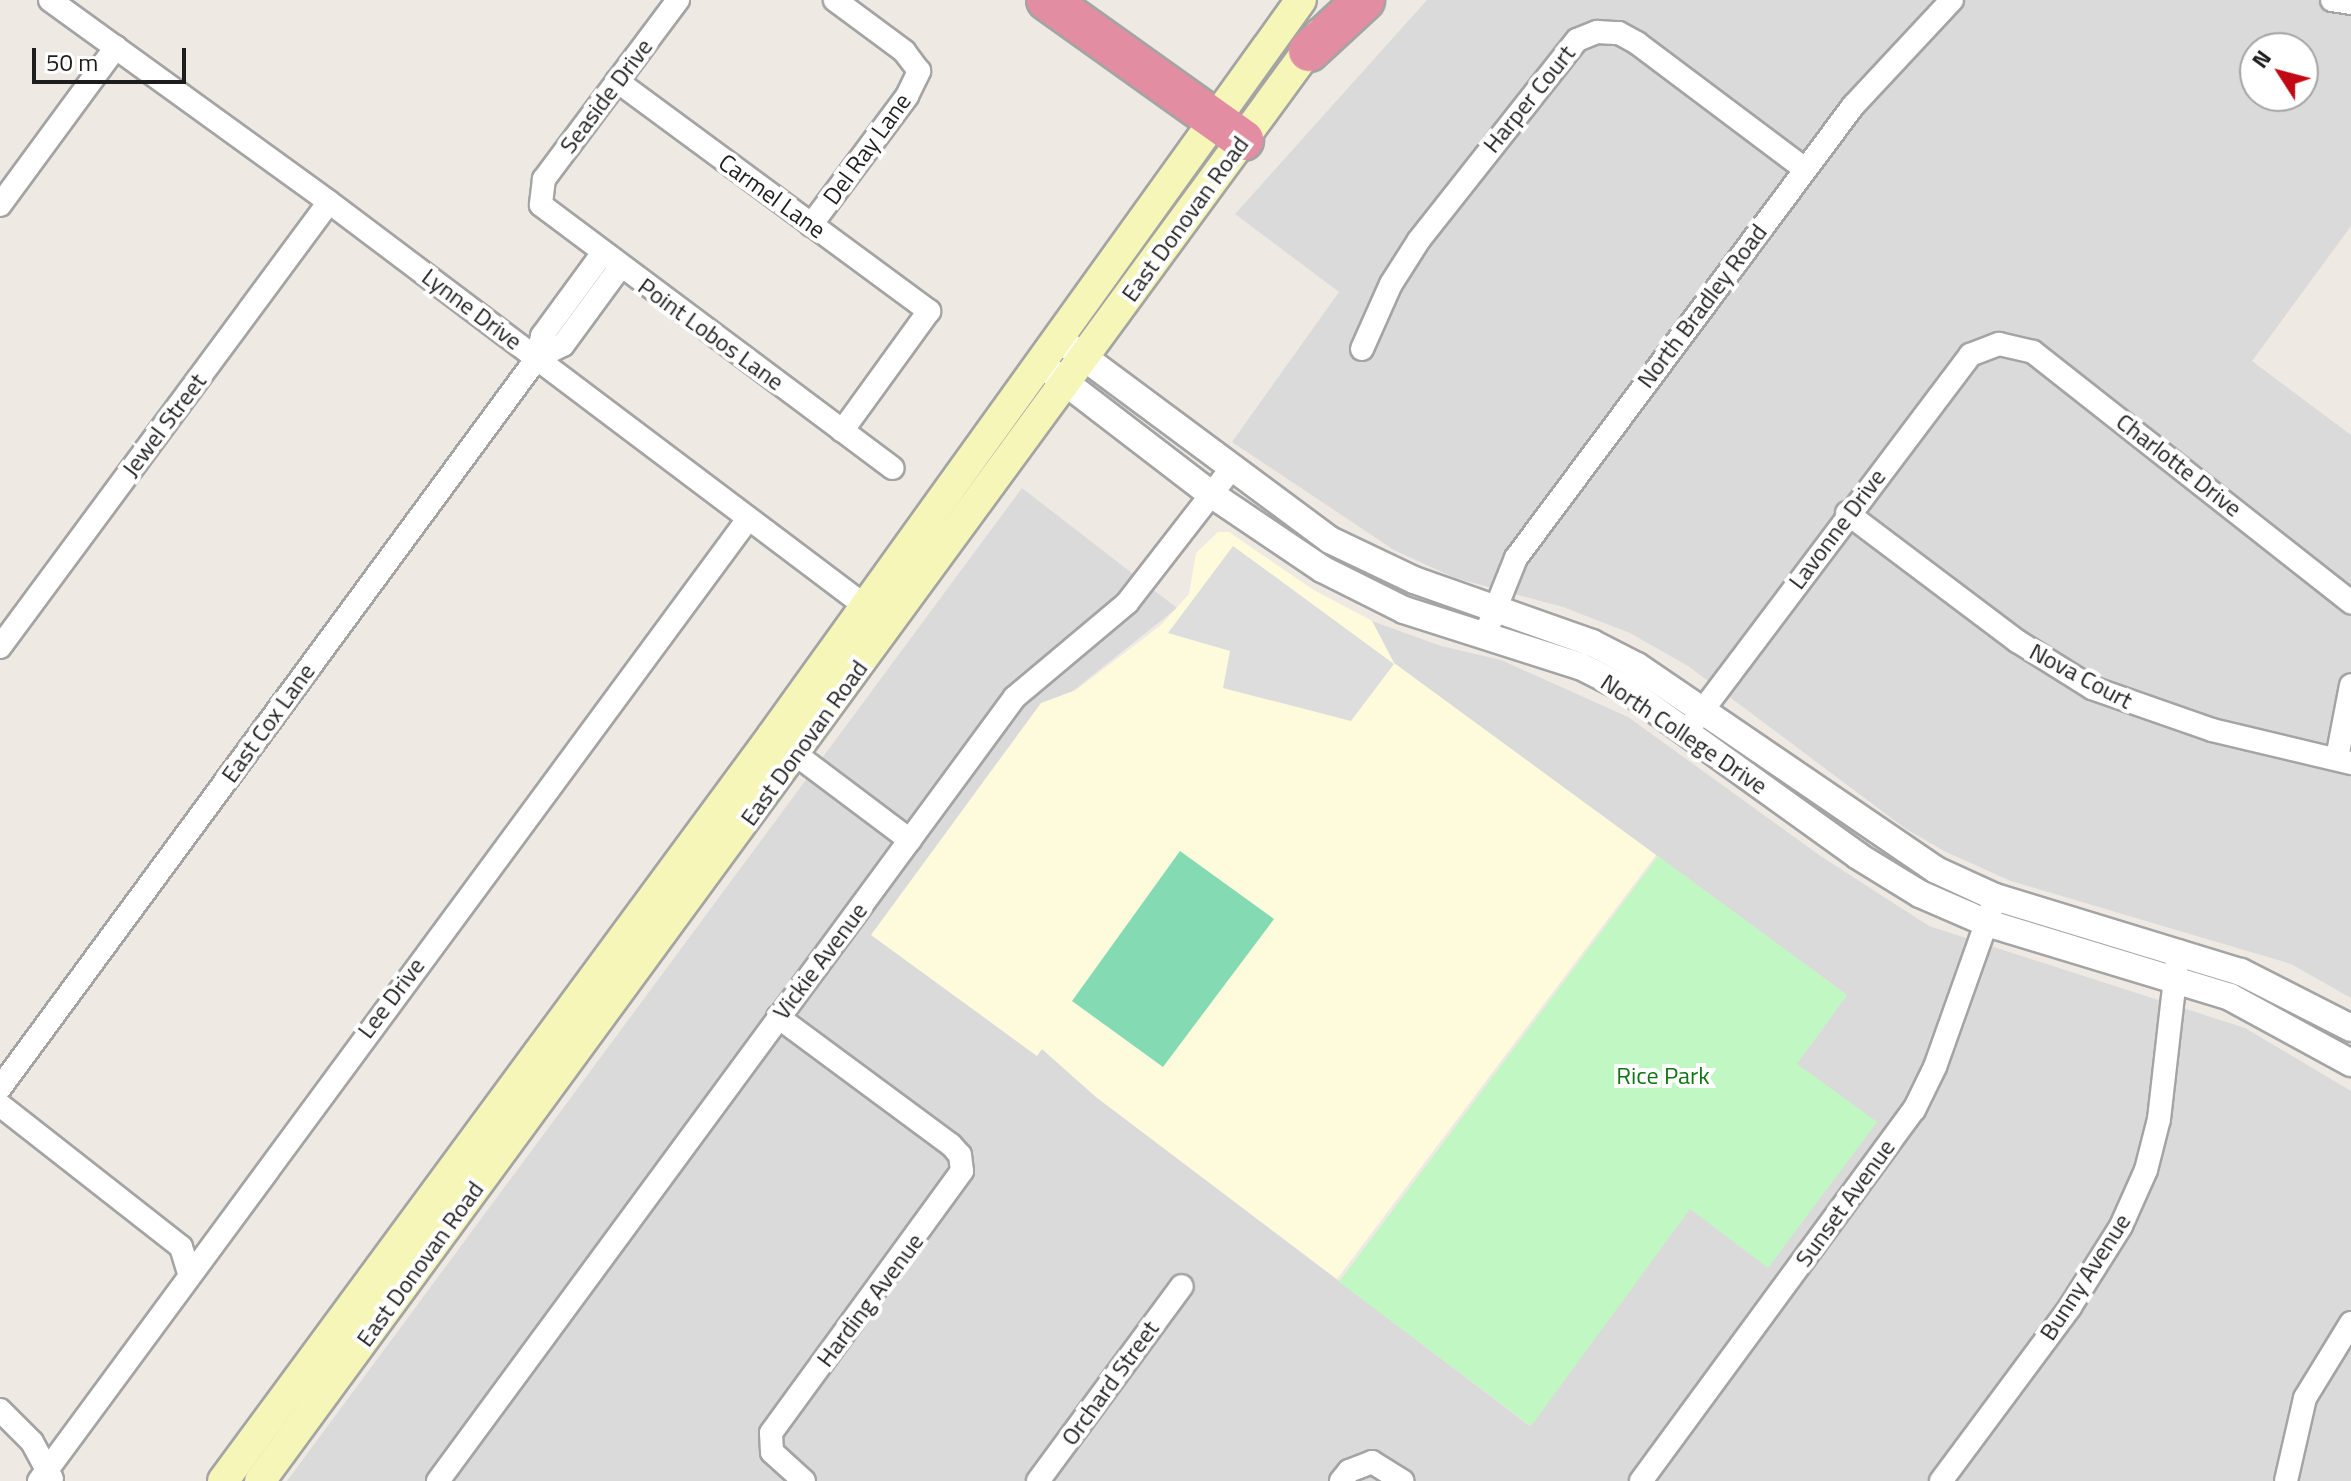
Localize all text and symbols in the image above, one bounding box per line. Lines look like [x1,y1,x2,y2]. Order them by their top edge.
scale bar [36,32,190,82]
north arrow [2239,32,2319,112]
street label: Seaside Drive [554,33,658,159]
street label: Harper Court [1477,39,1581,159]
text: N [2243,43,2279,75]
text: 50 m [46,44,98,80]
street label: Del Ray Lane [817,88,917,210]
street label: East Donovan Road [1115,131,1255,307]
street label: Carmel Lane [713,148,831,244]
street label: North Bradley Road [1631,218,1773,394]
street label: Lynne Drive [416,262,528,356]
street label: Point Lobos Lane [633,272,789,396]
street label: Jewel Street [116,368,212,482]
street label: Charlotte Drive [2111,407,2247,523]
street label: Lavonne Drive [1782,463,1892,595]
street label: Nova Court [2025,637,2137,715]
street label: East Donovan Road [734,655,874,831]
street label: East Cox Lane [215,658,321,788]
street label: North College Drive [1595,668,1773,800]
street label: Vickie Avenue [767,897,873,1025]
street label: Lee Drive [351,952,431,1044]
park label: Rice Park [1616,1062,1710,1090]
street label: Sunset Avenue [1789,1134,1901,1272]
street label: East Donovan Road [350,1176,490,1352]
street label: Bunny Avenue [2033,1208,2137,1346]
street label: Harding Avenue [810,1228,930,1372]
street label: Orchard Street [1055,1315,1165,1451]

